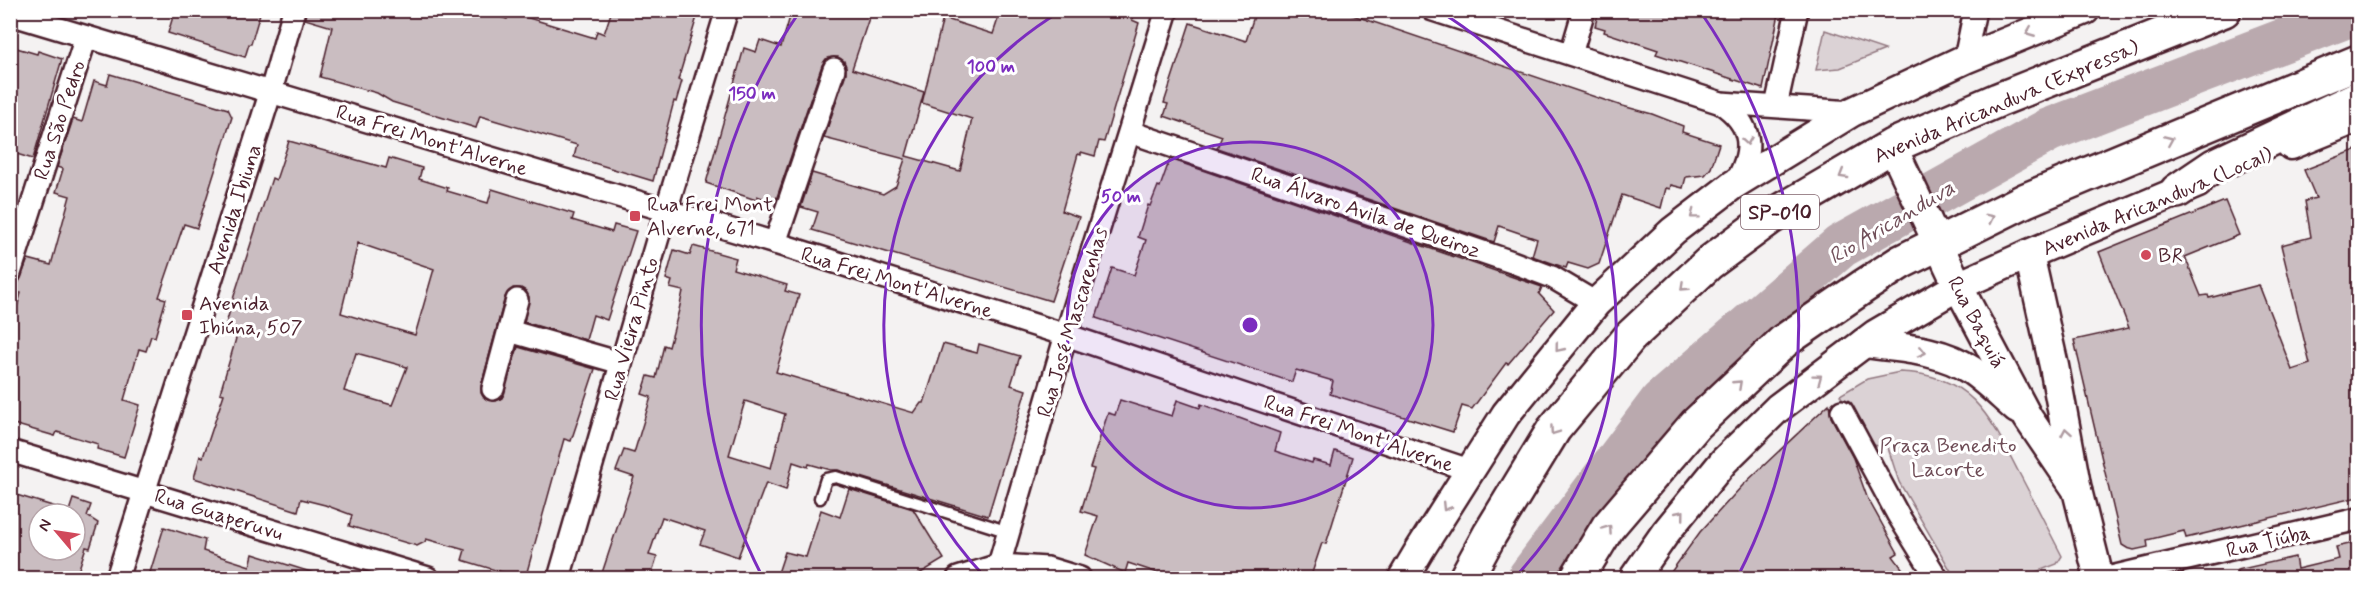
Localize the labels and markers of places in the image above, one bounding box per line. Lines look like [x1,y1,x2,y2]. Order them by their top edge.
place label: Rua Frei Mont Alverne, 671 [647,191,773,243]
marker: Rua Frei Mont Alverne, 671 [628,209,642,223]
place label: BR [2158,242,2183,270]
marker: BR [2139,248,2153,262]
place label: Avenida Ibiúna, 507 [199,290,303,342]
marker: Avenida Ibiúna, 507 [180,308,194,322]
centre of rings [1240,315,1260,335]

